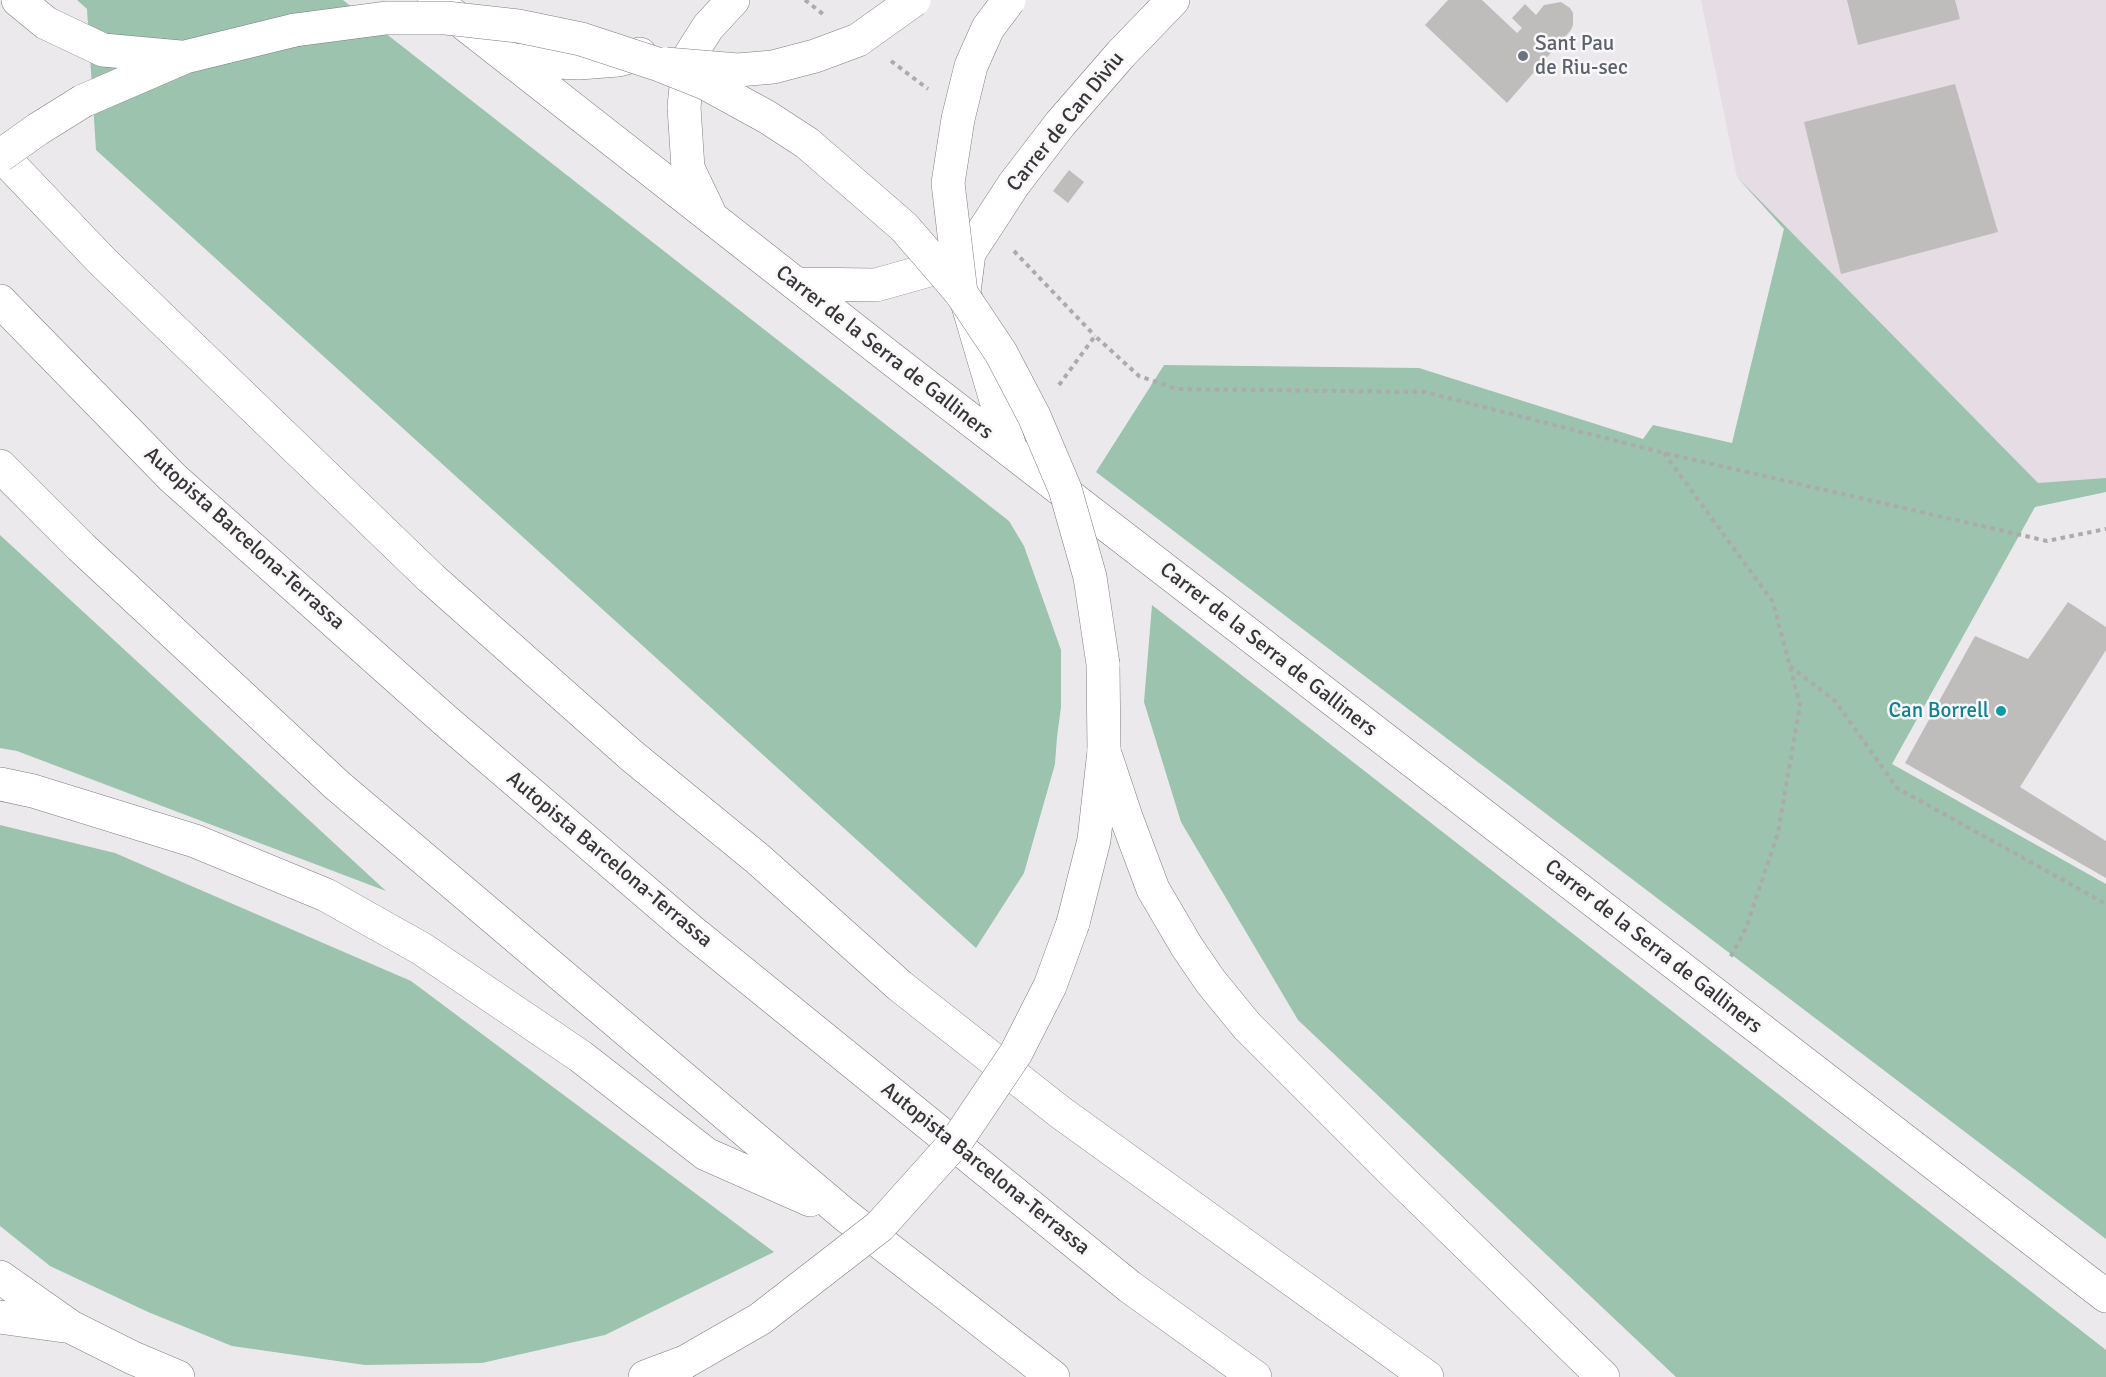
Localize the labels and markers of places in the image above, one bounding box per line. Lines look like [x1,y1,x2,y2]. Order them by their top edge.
place label: Sant Pau de Riu-sec [1535,31,1628,81]
marker: Sant Pau de Riu-sec [1516,49,1530,63]
place label: Can Borrell [1888,698,1989,724]
marker: Can Borrell [1994,704,2008,718]

